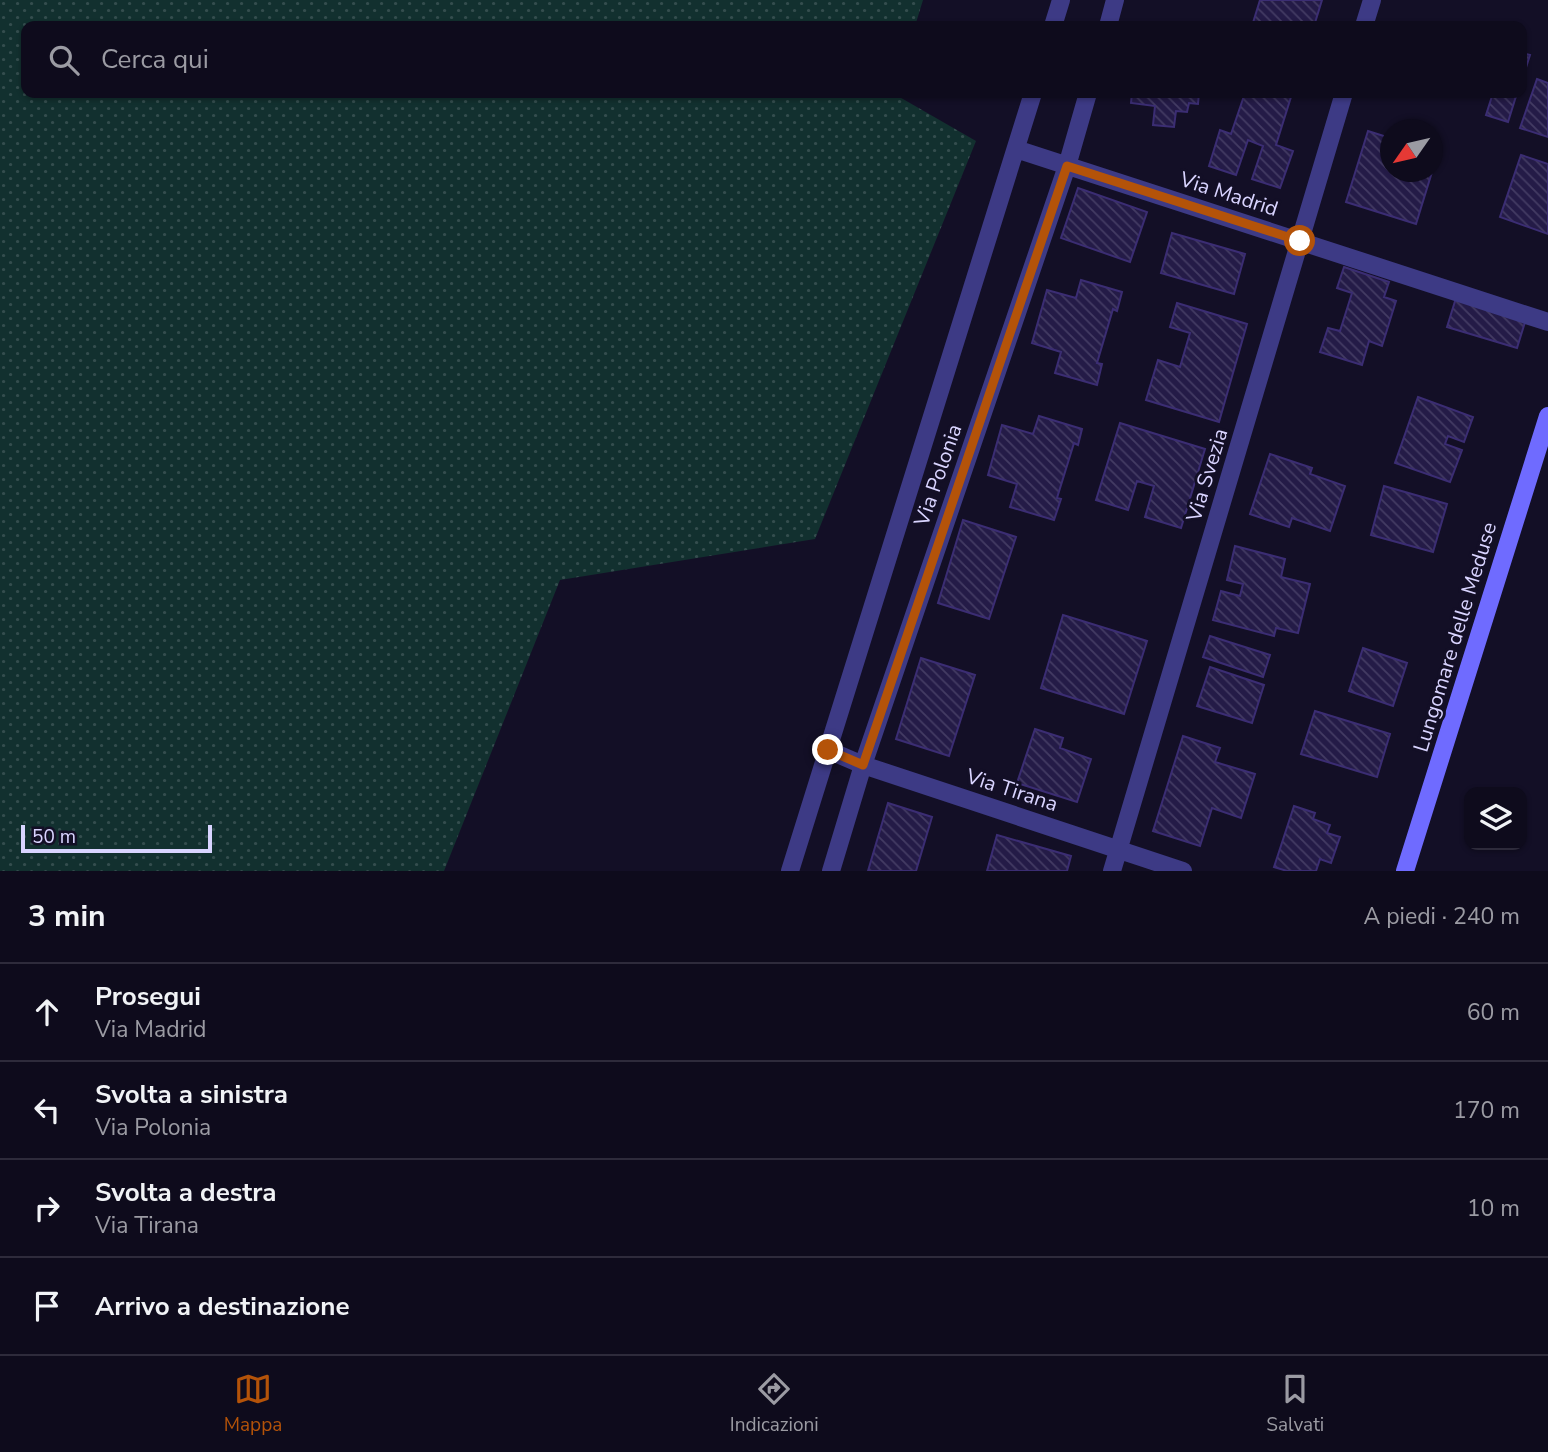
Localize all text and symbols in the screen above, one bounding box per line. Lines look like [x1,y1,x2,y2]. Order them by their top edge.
search box [21,21,1527,98]
icon: search [45,41,83,79]
text: Cerca qui [101,42,209,77]
north arrow [1380,119,1443,182]
street label: Via Madrid [1175,165,1282,223]
route start [1284,225,1315,256]
street label: Via Polonia [907,420,969,531]
street label: Via Svezia [1179,425,1234,526]
street label: Lungomare delle Meduse [1407,519,1503,755]
route end [812,734,843,765]
street label: Via Tirana [962,762,1061,818]
map controls [1464,787,1527,850]
button: layers [1464,787,1527,850]
scale bar [21,822,212,854]
text: 50 m [32,824,76,850]
text: 3 min [28,896,106,937]
text: A piedi · 240 m [1364,901,1520,932]
text: Prosegui [95,979,201,1014]
icon: ahead [28,993,66,1031]
text: 60 m [1467,997,1520,1028]
text: Via Madrid [95,1014,207,1045]
text: Svolta a sinistra [95,1077,288,1112]
icon: left [28,1091,66,1129]
text: 170 m [1453,1095,1520,1126]
text: Via Polonia [95,1112,211,1143]
text: Svolta a destra [95,1175,277,1210]
icon: right [28,1189,66,1227]
text: 10 m [1467,1193,1520,1224]
text: Via Tirana [95,1210,199,1241]
icon: arrive [28,1287,66,1325]
text: Arrivo a destinazione [95,1289,350,1324]
tab: Mappa [224,1370,282,1438]
tab: Indicazioni [730,1370,819,1438]
tab: Salvati [1266,1370,1324,1438]

